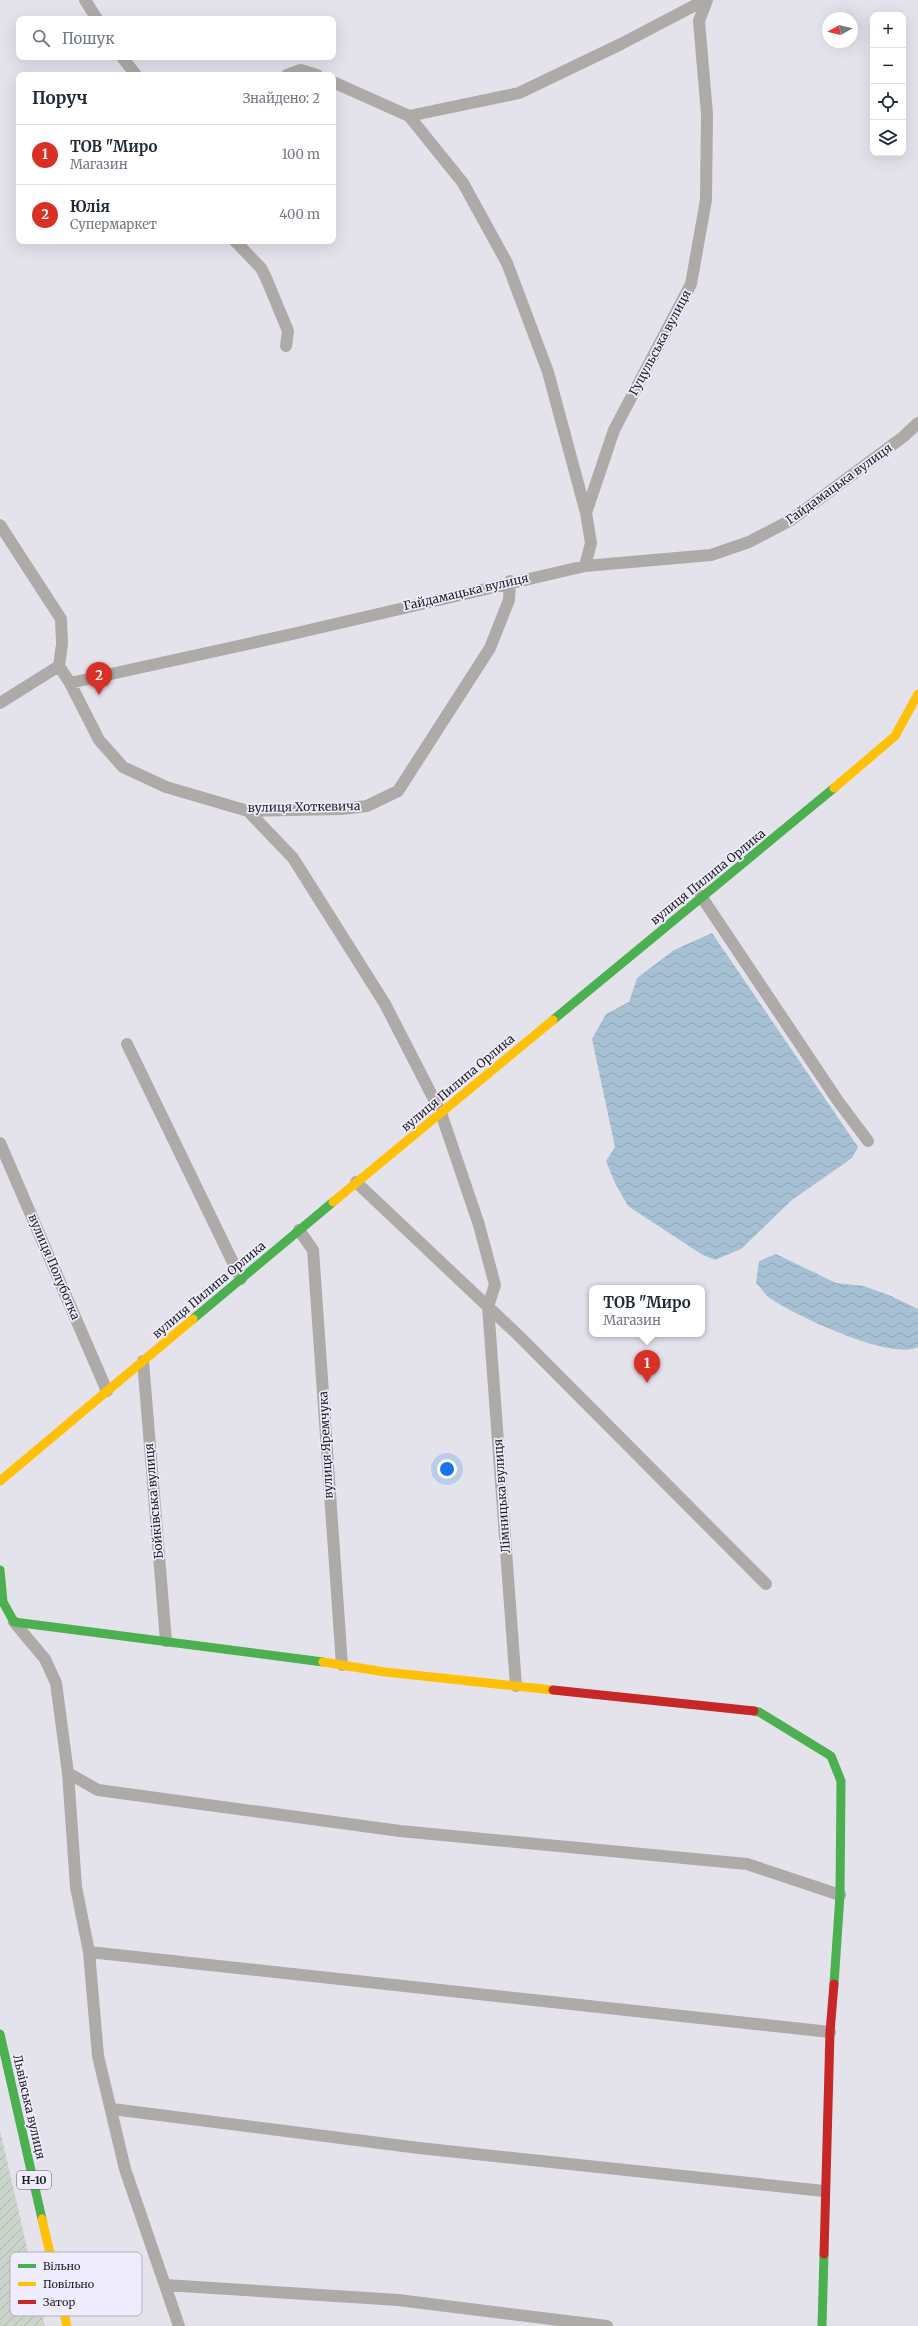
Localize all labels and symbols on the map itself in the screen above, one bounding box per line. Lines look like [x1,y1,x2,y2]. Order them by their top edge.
north arrow [822,12,858,48]
street label: Гуцульська вулиця [625,287,694,398]
street label: Гайдамацька вулиця [783,440,895,527]
street label: Гайдамацька вулиця [402,570,530,613]
pin: 2 [86,662,112,695]
street label: вулиця Хоткевича [248,798,361,815]
street label: вулиця Пилипа Орлика [647,825,769,928]
street label: вулиця Пилипа Орлика [398,1030,518,1134]
street label: вулиця Полуботка [25,1212,84,1322]
street label: вулиця Пилипа Орлика [149,1237,269,1341]
pin: 1 [634,1350,660,1383]
street label: вулиця Яремчука [315,1390,336,1499]
street label: Лімницька вулиця [490,1438,513,1554]
street label: Бойківська вулиця [141,1443,166,1560]
your location [437,1459,457,1479]
street label: Львівська вулиця [10,2053,49,2161]
road number: Н-10 [17,2171,51,2189]
legend [10,2252,142,2316]
text: Вільно [43,2259,81,2273]
text: Повільно [43,2277,95,2291]
text: Затор [43,2295,75,2309]

